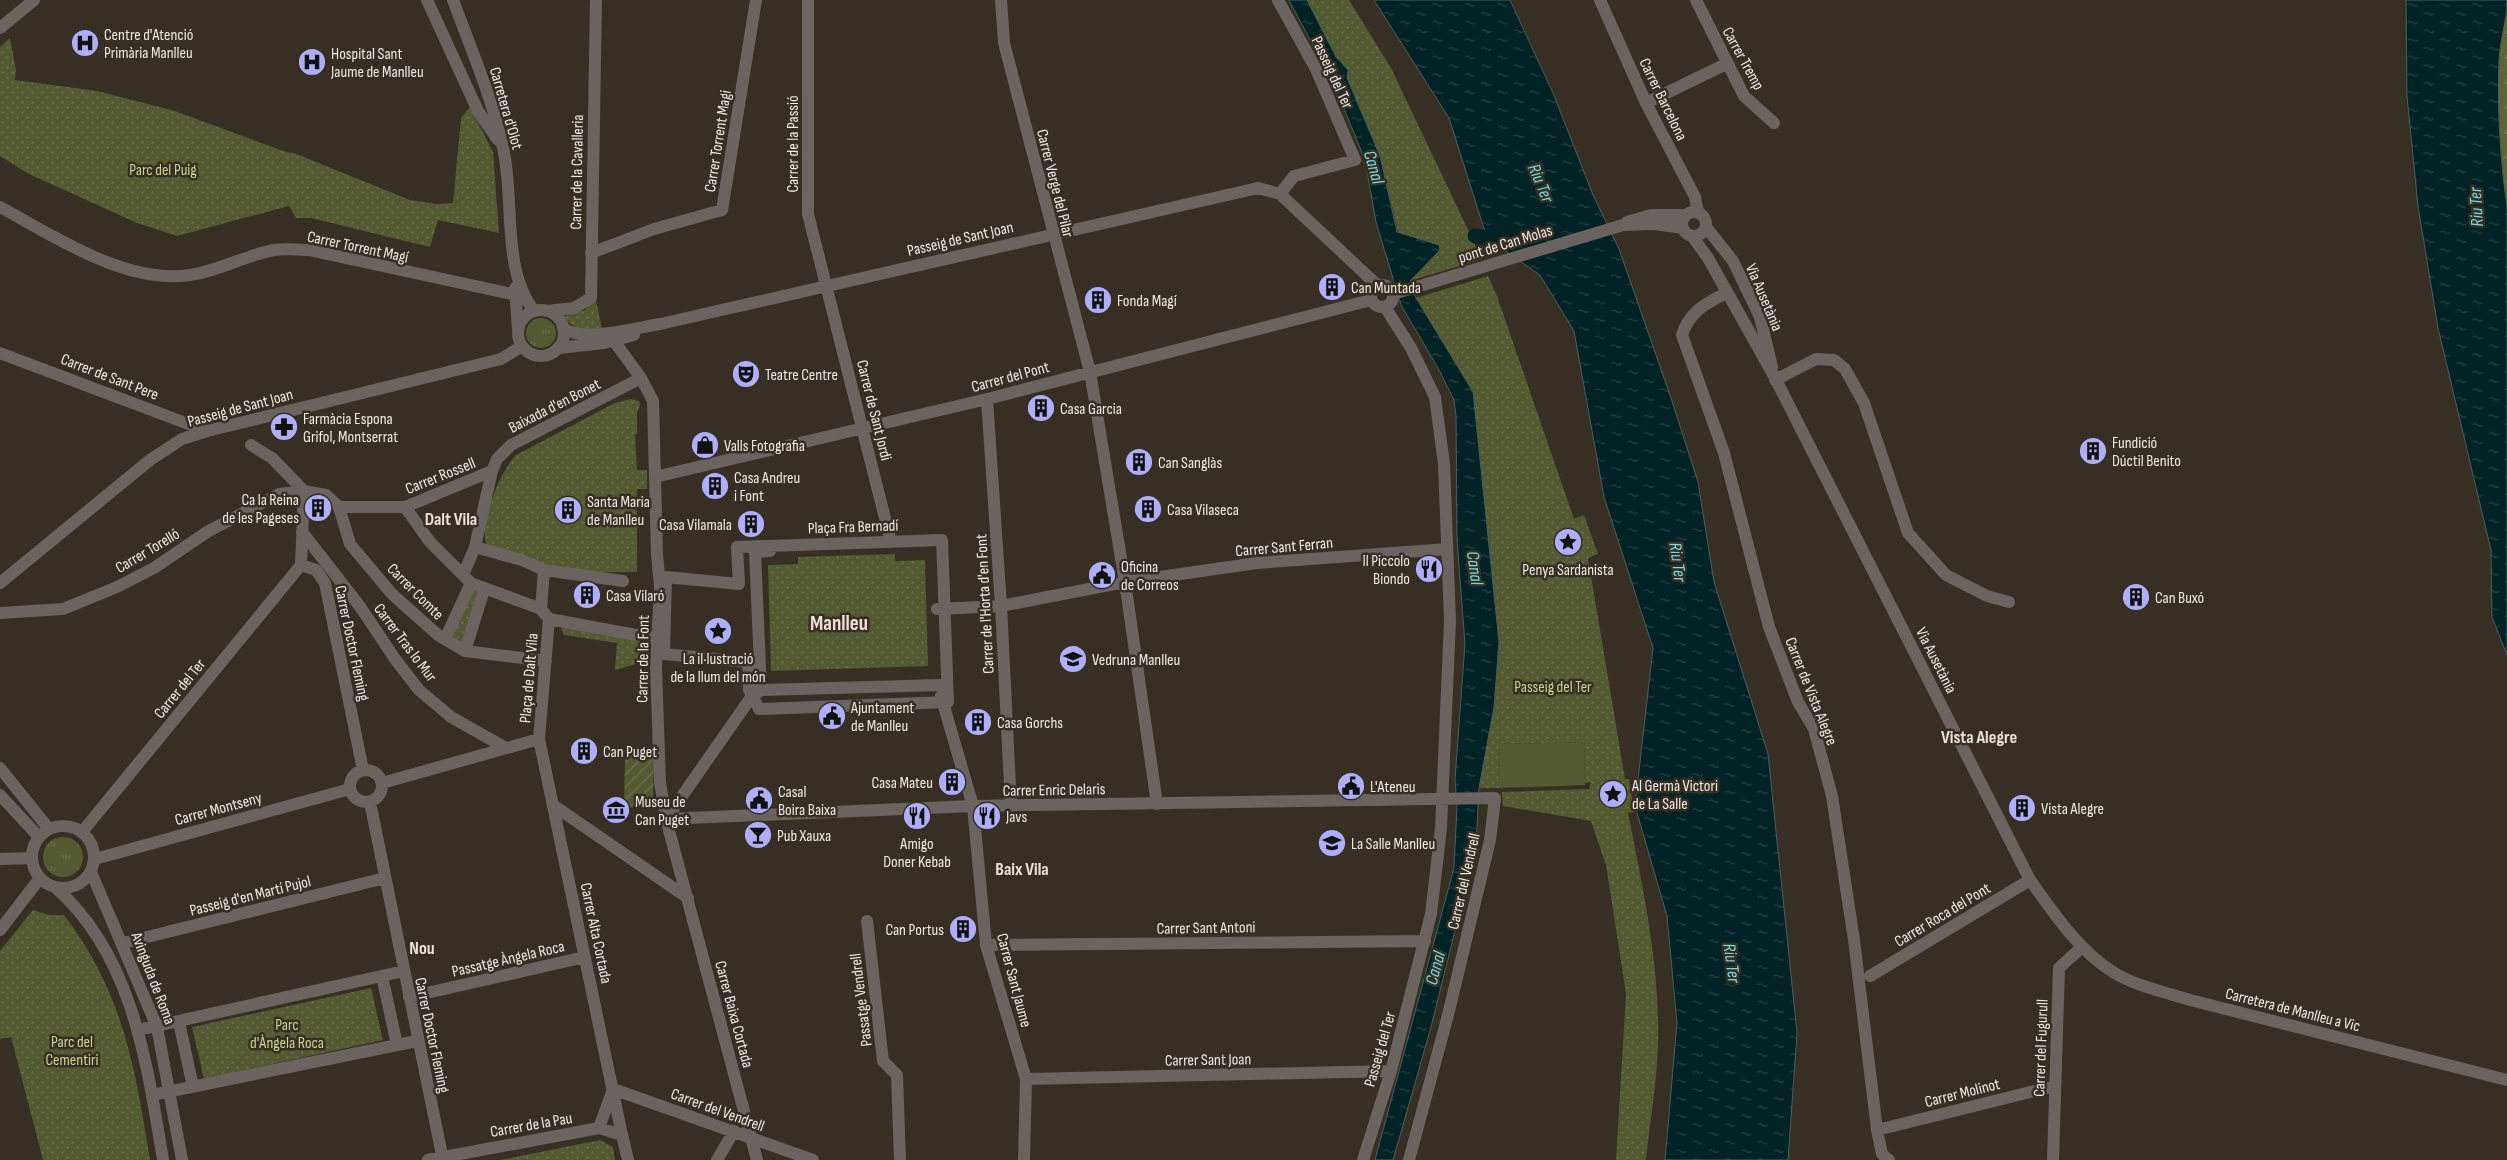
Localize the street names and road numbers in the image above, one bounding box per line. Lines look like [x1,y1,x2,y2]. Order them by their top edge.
street label: Carrer Tremp [1718,24,1768,94]
street label: Passeig del Ter [1307,34,1357,112]
street label: Carrer Barcelona [1635,55,1691,144]
street label: Carretera d'Olot [485,65,526,152]
street label: Carrer Torrent Magi [701,89,736,194]
street label: Carrer de la Passió [784,95,803,193]
street label: Carrer de la Cavalleria [567,114,588,230]
street label: Carrer Verge del Pilar [1032,127,1077,240]
street label: Passeig de Sant Joan [905,218,1015,261]
street label: pont de Can Molas [1456,221,1555,268]
street label: Carrer Torrent Magí [305,227,410,267]
street label: Via Ausetània [1741,261,1786,334]
street label: Carrer de Sant Pere [58,350,161,405]
street label: Carrer de Sant Jordi [852,358,895,463]
street label: Carrer del Pont [969,358,1052,397]
street label: Baixada d'en Bonet [506,375,604,438]
street label: Passeig de Sant Joan [186,385,295,432]
street label: Carrer Rossell [403,454,478,499]
street label: Plaça Fra Bernadí [807,516,899,539]
street label: Carrer Torelló [112,525,183,578]
street label: Carrer de l'Horta d'en Font [972,534,999,674]
street label: Carrer Sant Ferran [1235,534,1334,561]
street label: Carrer Comte [383,560,447,624]
street label: Carrer Doctor Fleming [330,584,373,703]
street label: Carrer Tras lo Mur [369,600,441,686]
street label: Carrer de la Font [633,615,654,703]
street label: Via Ausetània [1911,625,1960,697]
street label: Plaça de Dalt Vila [516,632,543,724]
street label: Carrer de Vista Alegre [1780,635,1841,748]
street label: Carrer del Ter [150,655,210,723]
street label: Carrer Enric Delaris [1002,780,1106,801]
street label: Carrer Montseny [173,789,264,830]
street label: Carrer del Vendrell [1444,831,1485,931]
street label: Passeig d'en Martí Pujol [188,872,313,921]
street label: Carrer Roca del Pont [1891,879,1994,951]
street label: Carrer Alta Cortada [576,881,615,985]
street label: Carrer Sant Antoni [1156,918,1256,939]
street label: Avinguda de Roma [126,929,179,1027]
street label: Carrer Sant Jaume [992,931,1035,1029]
street label: Passatge Àngela Roca [450,937,566,982]
street label: Passatge Vendrell [846,952,877,1047]
street label: Carrer Baixa Cortada [710,959,757,1070]
street label: Carrer Doctor Fleming [410,976,453,1095]
street label: Carretera de Manlleu a Vic [2223,985,2362,1036]
street label: Carrer del Fugurull [2030,999,2053,1097]
street label: Passeig del Ter [1361,1009,1400,1089]
street label: Carrer Sant Joan [1165,1050,1251,1071]
street label: Carrer Molinot [1923,1075,2002,1112]
street label: Carrer del Vendrell [668,1085,767,1136]
street label: Carrer de la Pau [489,1109,574,1142]

